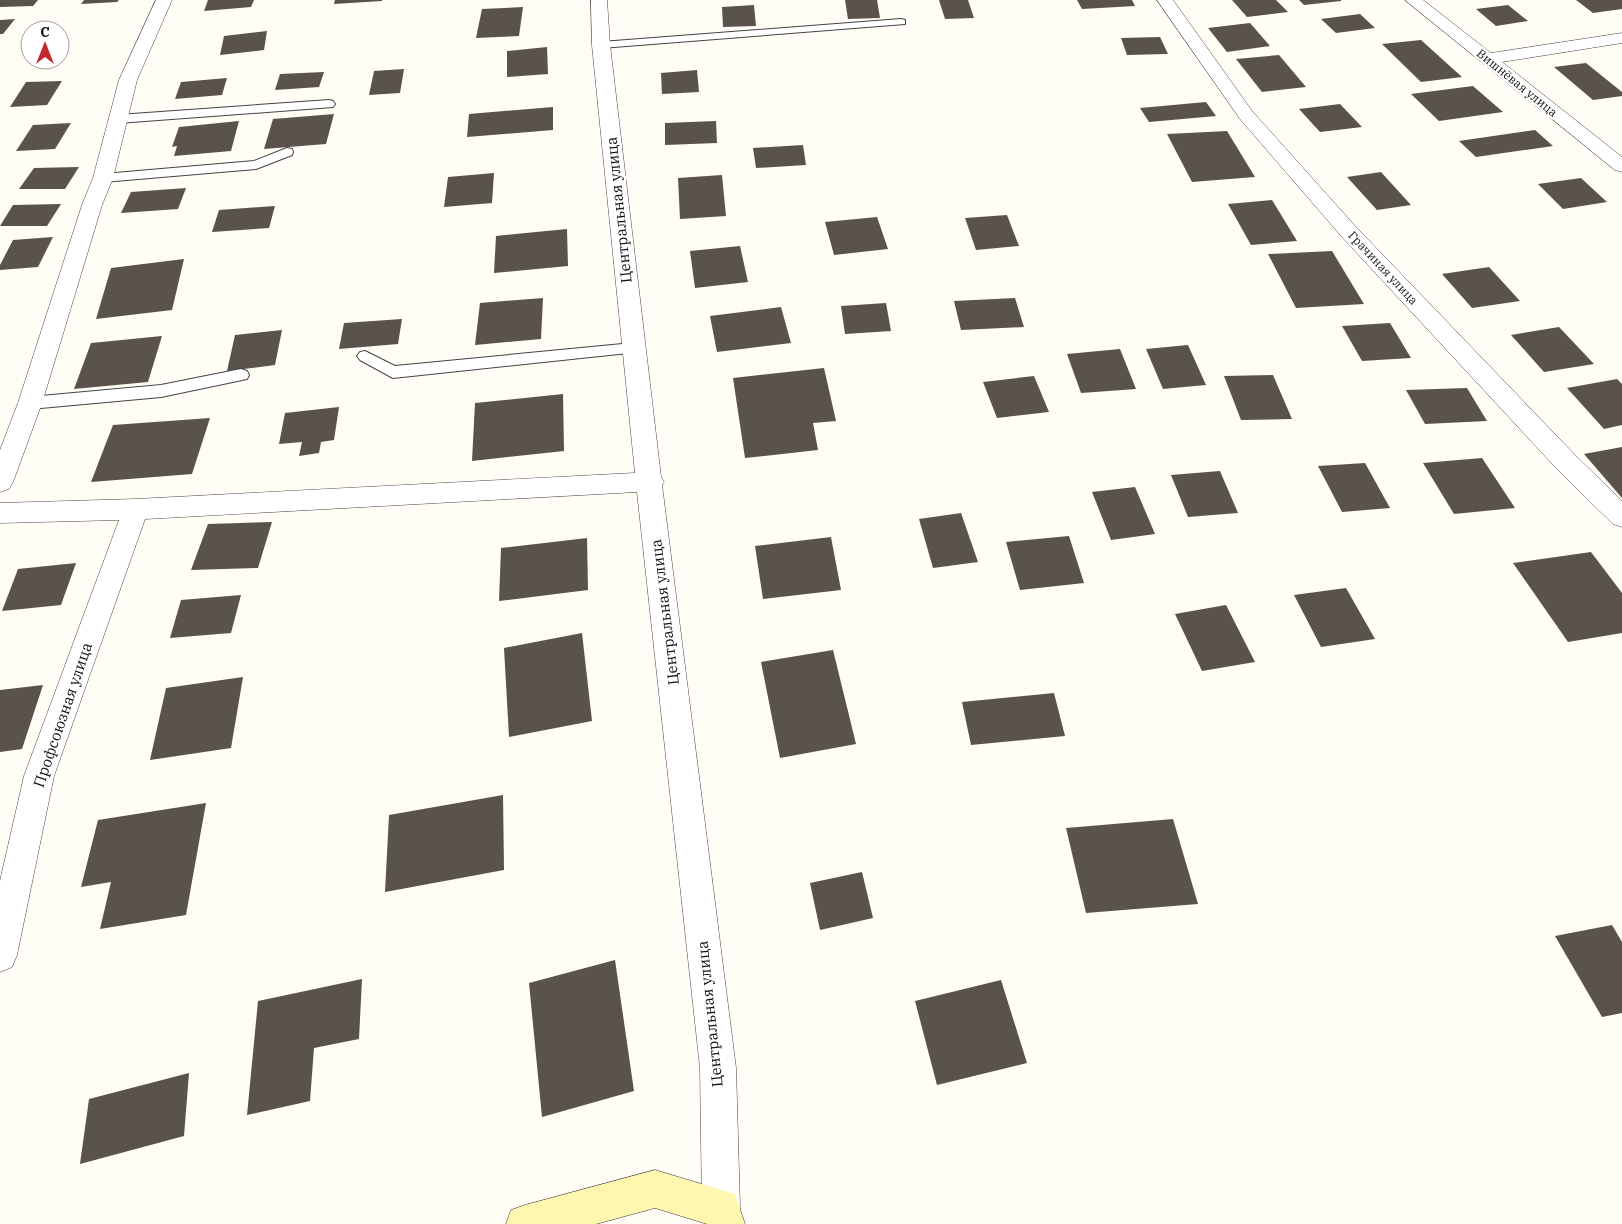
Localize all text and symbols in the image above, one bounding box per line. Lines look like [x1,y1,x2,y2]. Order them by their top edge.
north arrow [20,20,70,70]
text: С [40,23,50,41]
street label: Вишнёвая улица [1474,46,1561,120]
street label: Центральная улица [601,136,636,284]
street label: Грачиная улица [1345,228,1422,308]
street label: Центральная улица [646,538,683,686]
street label: Профсоюзная улица [29,640,96,790]
street label: Центральная улица [692,940,727,1088]

